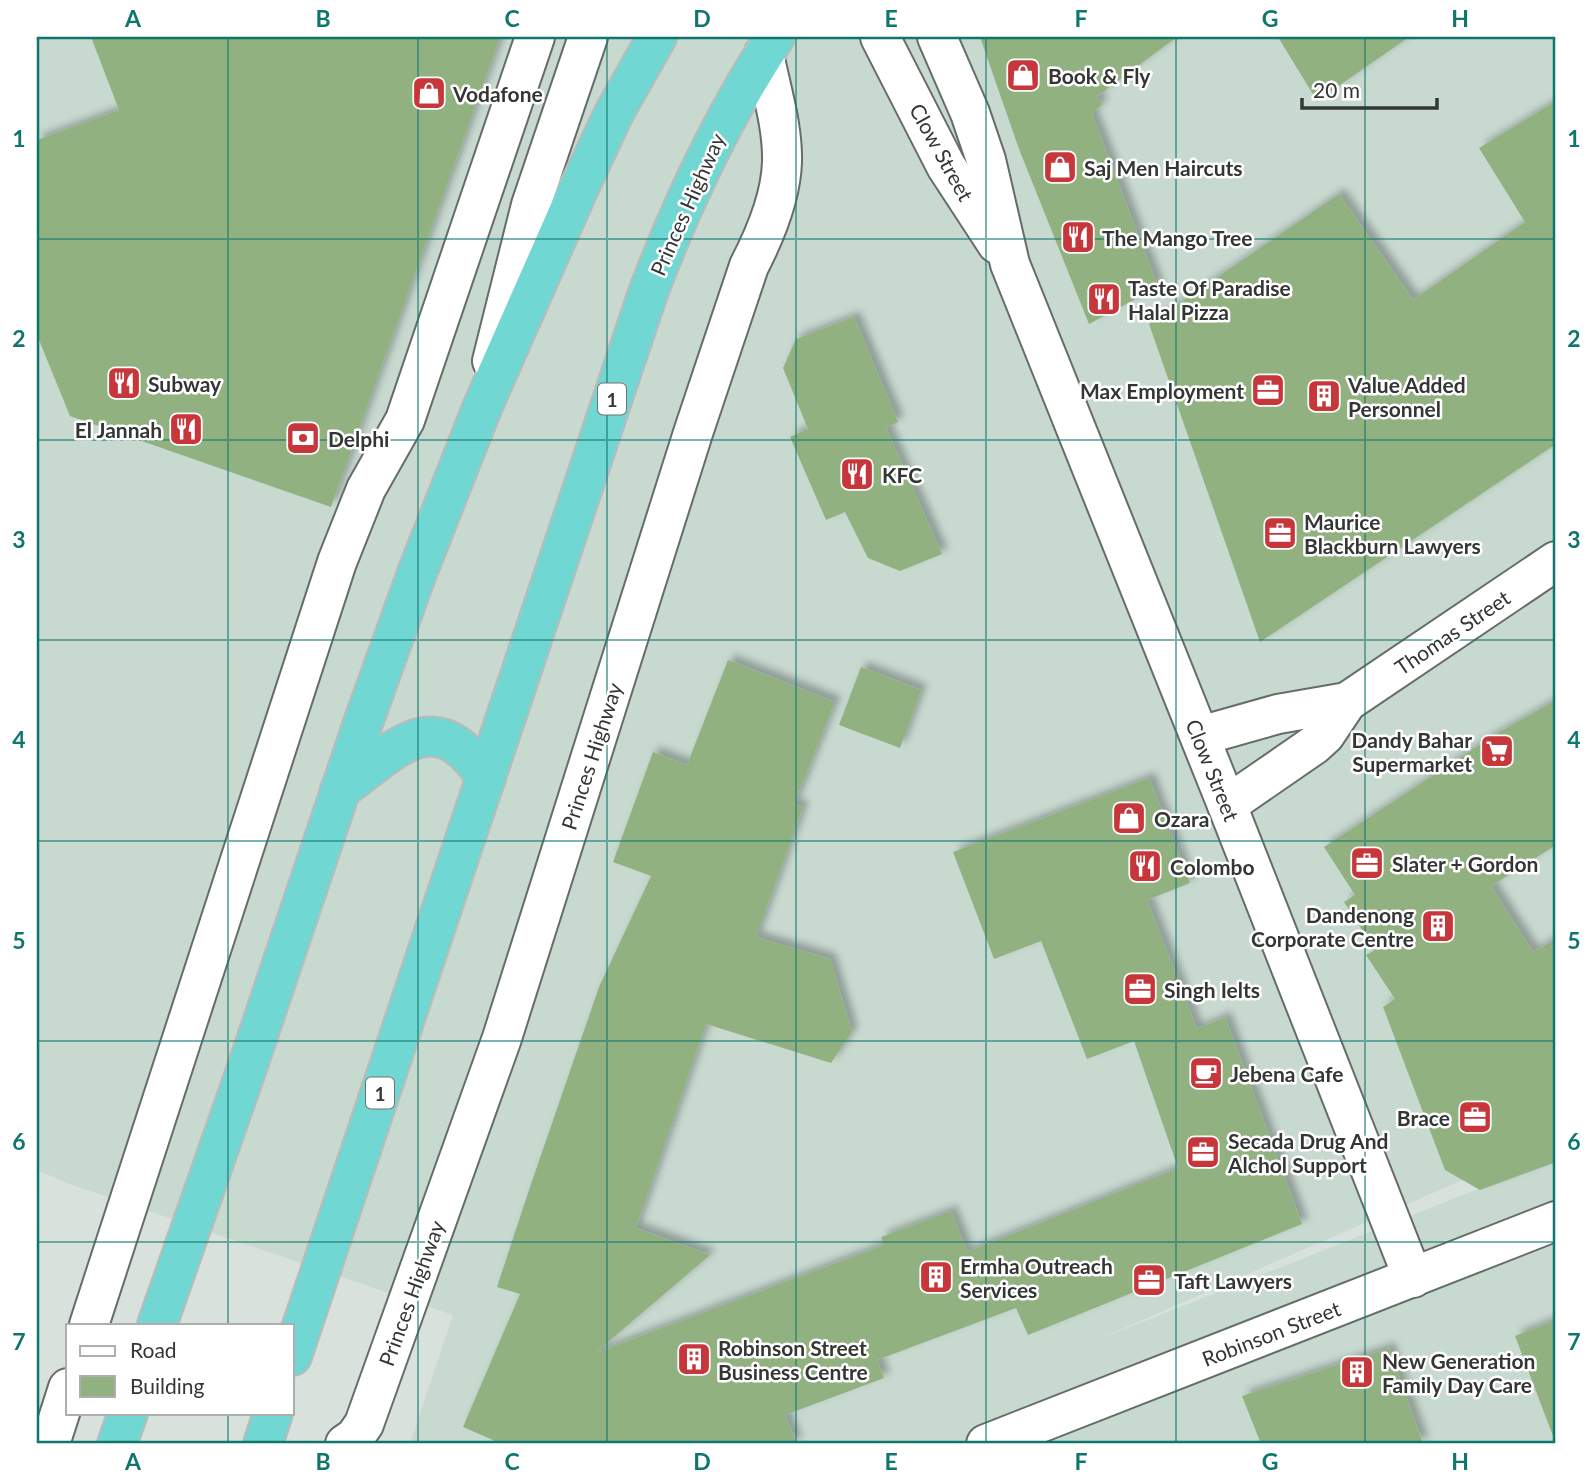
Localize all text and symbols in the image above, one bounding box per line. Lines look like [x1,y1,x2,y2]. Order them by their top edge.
text: A [124,4,142,32]
text: B [315,4,331,32]
text: C [504,4,520,32]
text: D [693,4,711,32]
text: E [884,4,898,32]
text: F [1074,4,1088,32]
text: G [1262,4,1278,32]
text: H [1451,4,1469,32]
shop icon: Book & Fly [1004,56,1042,94]
place label: Book & Fly [1048,63,1151,88]
scale bar [1302,66,1437,110]
shop icon: Vodafone [410,74,448,112]
text: 20 m [1313,77,1360,102]
place label: Vodafone [452,81,543,106]
street label: Clow Street [905,99,979,205]
text: 1 [12,124,26,152]
text: 1 [1567,124,1581,152]
street label: Princes Highway [644,129,730,279]
shop icon: Saj Men Haircuts [1041,148,1079,186]
place label: Saj Men Haircuts [1084,155,1243,180]
restaurant icon: The Mango Tree [1059,218,1097,256]
place label: The Mango Tree [1102,225,1253,250]
place label: Taste Of Paradise Halal Pizza [1128,275,1291,324]
restaurant icon: Taste Of Paradise Halal Pizza [1085,280,1123,318]
text: 2 [12,324,26,352]
text: 2 [1567,324,1581,352]
restaurant icon: Subway [105,364,143,402]
place label: Subway [148,371,222,396]
office icon: Max Employment [1249,371,1287,409]
place label: Value Added Personnel [1347,372,1466,421]
building icon: Value Added Personnel [1305,377,1343,415]
place label: Max Employment [1080,378,1244,403]
road number: 1 [598,384,626,414]
restaurant icon: El Jannah [167,410,205,448]
place label: El Jannah [75,417,162,442]
bank icon: Delphi [284,419,322,457]
place label: Delphi [328,426,389,451]
restaurant icon: KFC [838,455,876,493]
place label: KFC [882,462,922,487]
place label: Maurice Blackburn Lawyers [1304,509,1481,558]
office icon: Maurice Blackburn Lawyers [1261,514,1299,552]
text: 3 [12,525,26,553]
text: 3 [1567,525,1581,553]
street label: Thomas Street [1390,584,1515,680]
street label: Princes Highway [555,679,627,833]
street label: Clow Street [1181,715,1245,825]
text: 4 [12,725,26,753]
text: 4 [1567,725,1581,753]
place label: Dandy Bahar Supermarket [1352,727,1472,776]
supermarket icon: Dandy Bahar Supermarket [1478,732,1516,770]
shop icon: Ozara [1110,799,1148,837]
place label: Ozara [1154,806,1209,831]
office icon: Slater + Gordon [1348,844,1386,882]
restaurant icon: Colombo [1126,847,1164,885]
place label: Slater + Gordon [1392,851,1538,876]
place label: Colombo [1170,854,1255,879]
place label: Dandenong Corporate Centre [1251,902,1414,951]
building icon: Dandenong Corporate Centre [1419,907,1457,945]
text: 5 [12,926,26,954]
text: 5 [1567,926,1581,954]
office icon: Singh Ielts [1121,970,1159,1008]
place label: Singh Ielts [1164,977,1260,1002]
cafe icon: Jebena Cafe [1187,1054,1225,1092]
place label: Jebena Cafe [1230,1061,1343,1086]
road number: 1 [366,1078,394,1108]
office icon: Brace [1456,1098,1494,1136]
place label: Brace [1397,1105,1450,1130]
text: 6 [12,1127,26,1155]
text: 6 [1567,1127,1581,1155]
place label: Secada Drug And Alchol Support [1227,1128,1388,1177]
office icon: Secada Drug And Alchol Support [1184,1133,1222,1171]
street label: Princes Highway [373,1217,449,1369]
place label: Ermha Outreach Services [960,1253,1113,1302]
building icon: Ermha Outreach Services [917,1258,955,1296]
office icon: Taft Lawyers [1130,1261,1168,1299]
place label: Taft Lawyers [1174,1268,1292,1293]
street label: Robinson Street [1198,1295,1344,1371]
legend [66,1324,294,1414]
text: 7 [12,1327,26,1355]
text: 7 [1567,1327,1581,1355]
place label: Robinson Street Business Centre [718,1335,868,1384]
text: Road [130,1337,177,1362]
building icon: Robinson Street Business Centre [675,1340,713,1378]
place label: New Generation Family Day Care [1382,1348,1535,1397]
building icon: New Generation Family Day Care [1338,1353,1376,1391]
text: Building [130,1373,205,1398]
text: A [124,1447,142,1475]
text: B [315,1447,331,1475]
text: C [504,1447,520,1475]
text: D [693,1447,711,1475]
text: E [884,1447,898,1475]
text: F [1074,1447,1088,1475]
text: G [1262,1447,1278,1475]
text: H [1451,1447,1469,1475]

